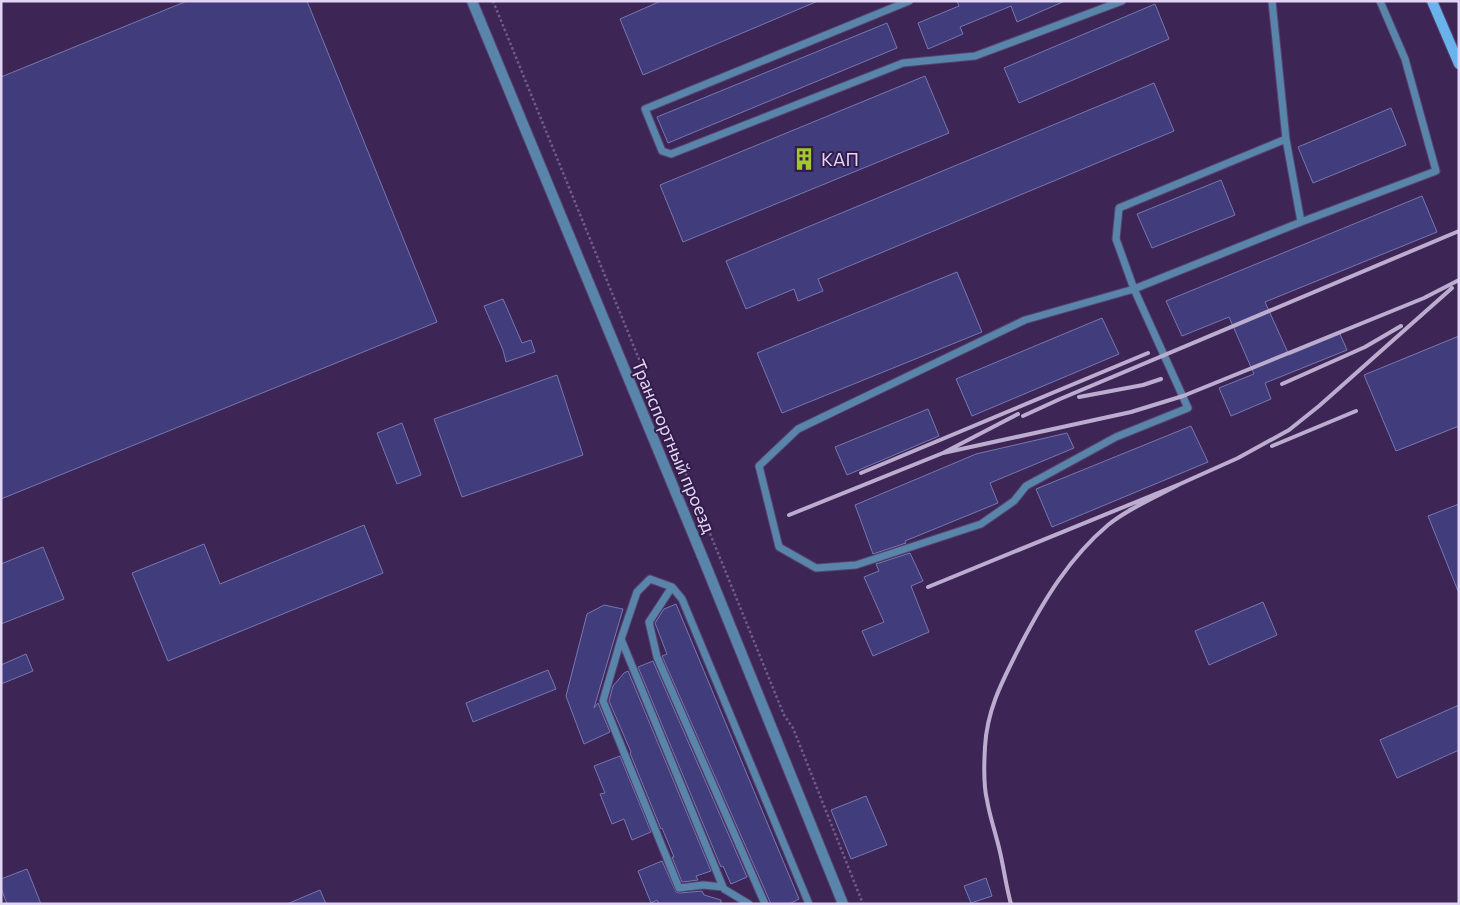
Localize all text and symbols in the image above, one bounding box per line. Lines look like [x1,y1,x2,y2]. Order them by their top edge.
building icon: КАП [791,146,817,172]
place label: КАП [821,148,859,170]
street label: Транспортный проезд [627,356,721,536]

